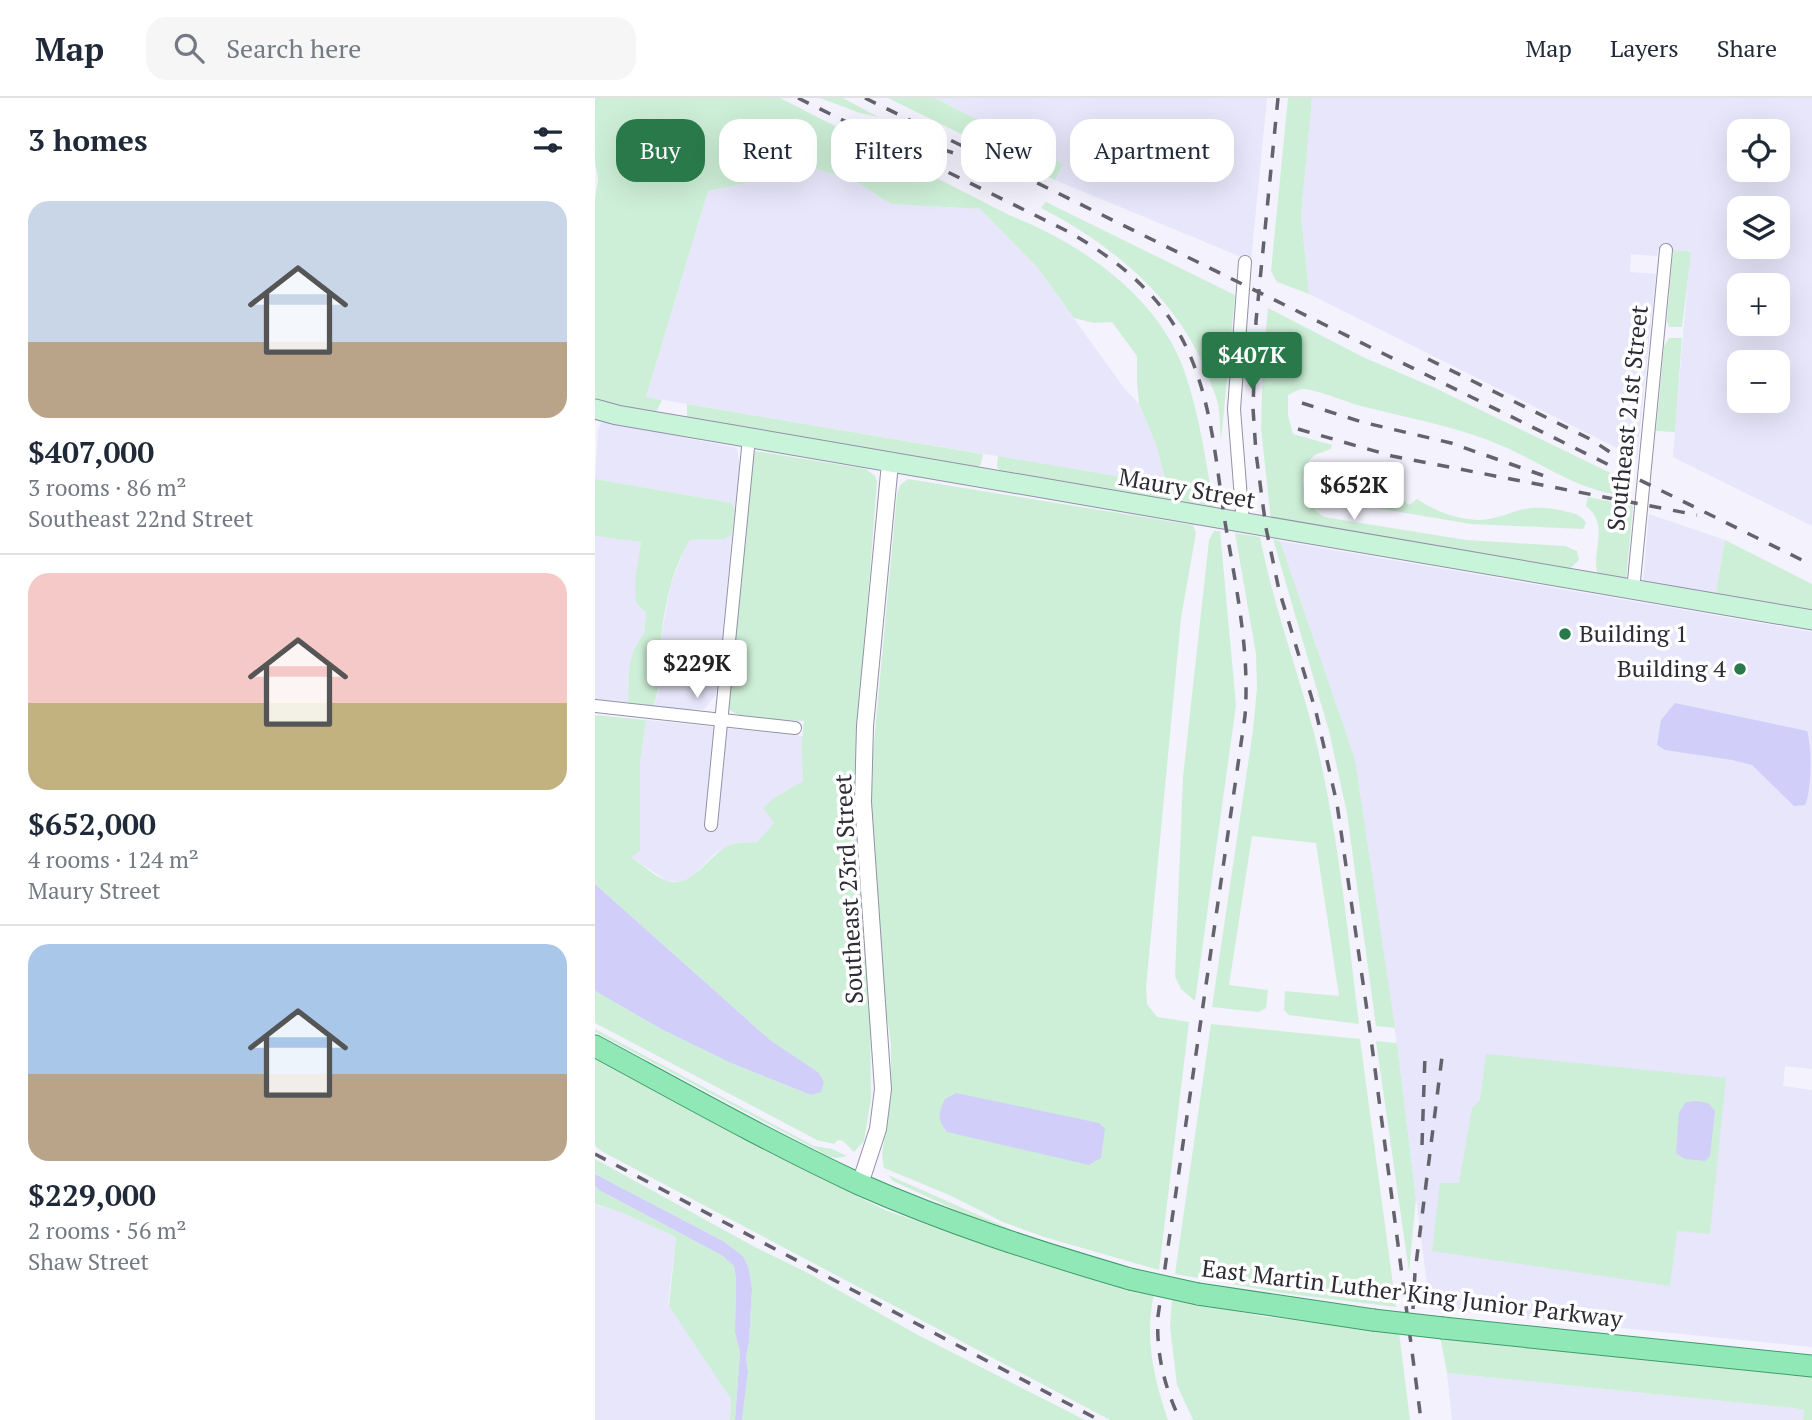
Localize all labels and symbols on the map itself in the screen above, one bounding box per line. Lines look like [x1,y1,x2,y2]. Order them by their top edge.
street label: Southeast 21st Street [1599,303,1655,532]
pin: $407K [1203,332,1301,392]
street label: Maury Street [1116,460,1258,516]
pin: $652K [1305,462,1403,522]
place label: Building 1 [1579,617,1688,649]
marker: Building 1 [1557,626,1573,642]
pin: $229K [648,640,746,700]
place label: Building 4 [1617,652,1726,684]
marker: Building 4 [1732,661,1748,677]
street label: Southeast 23rd Street [826,773,870,1005]
street label: East Martin Luther King Junior Parkway [1200,1251,1625,1335]

